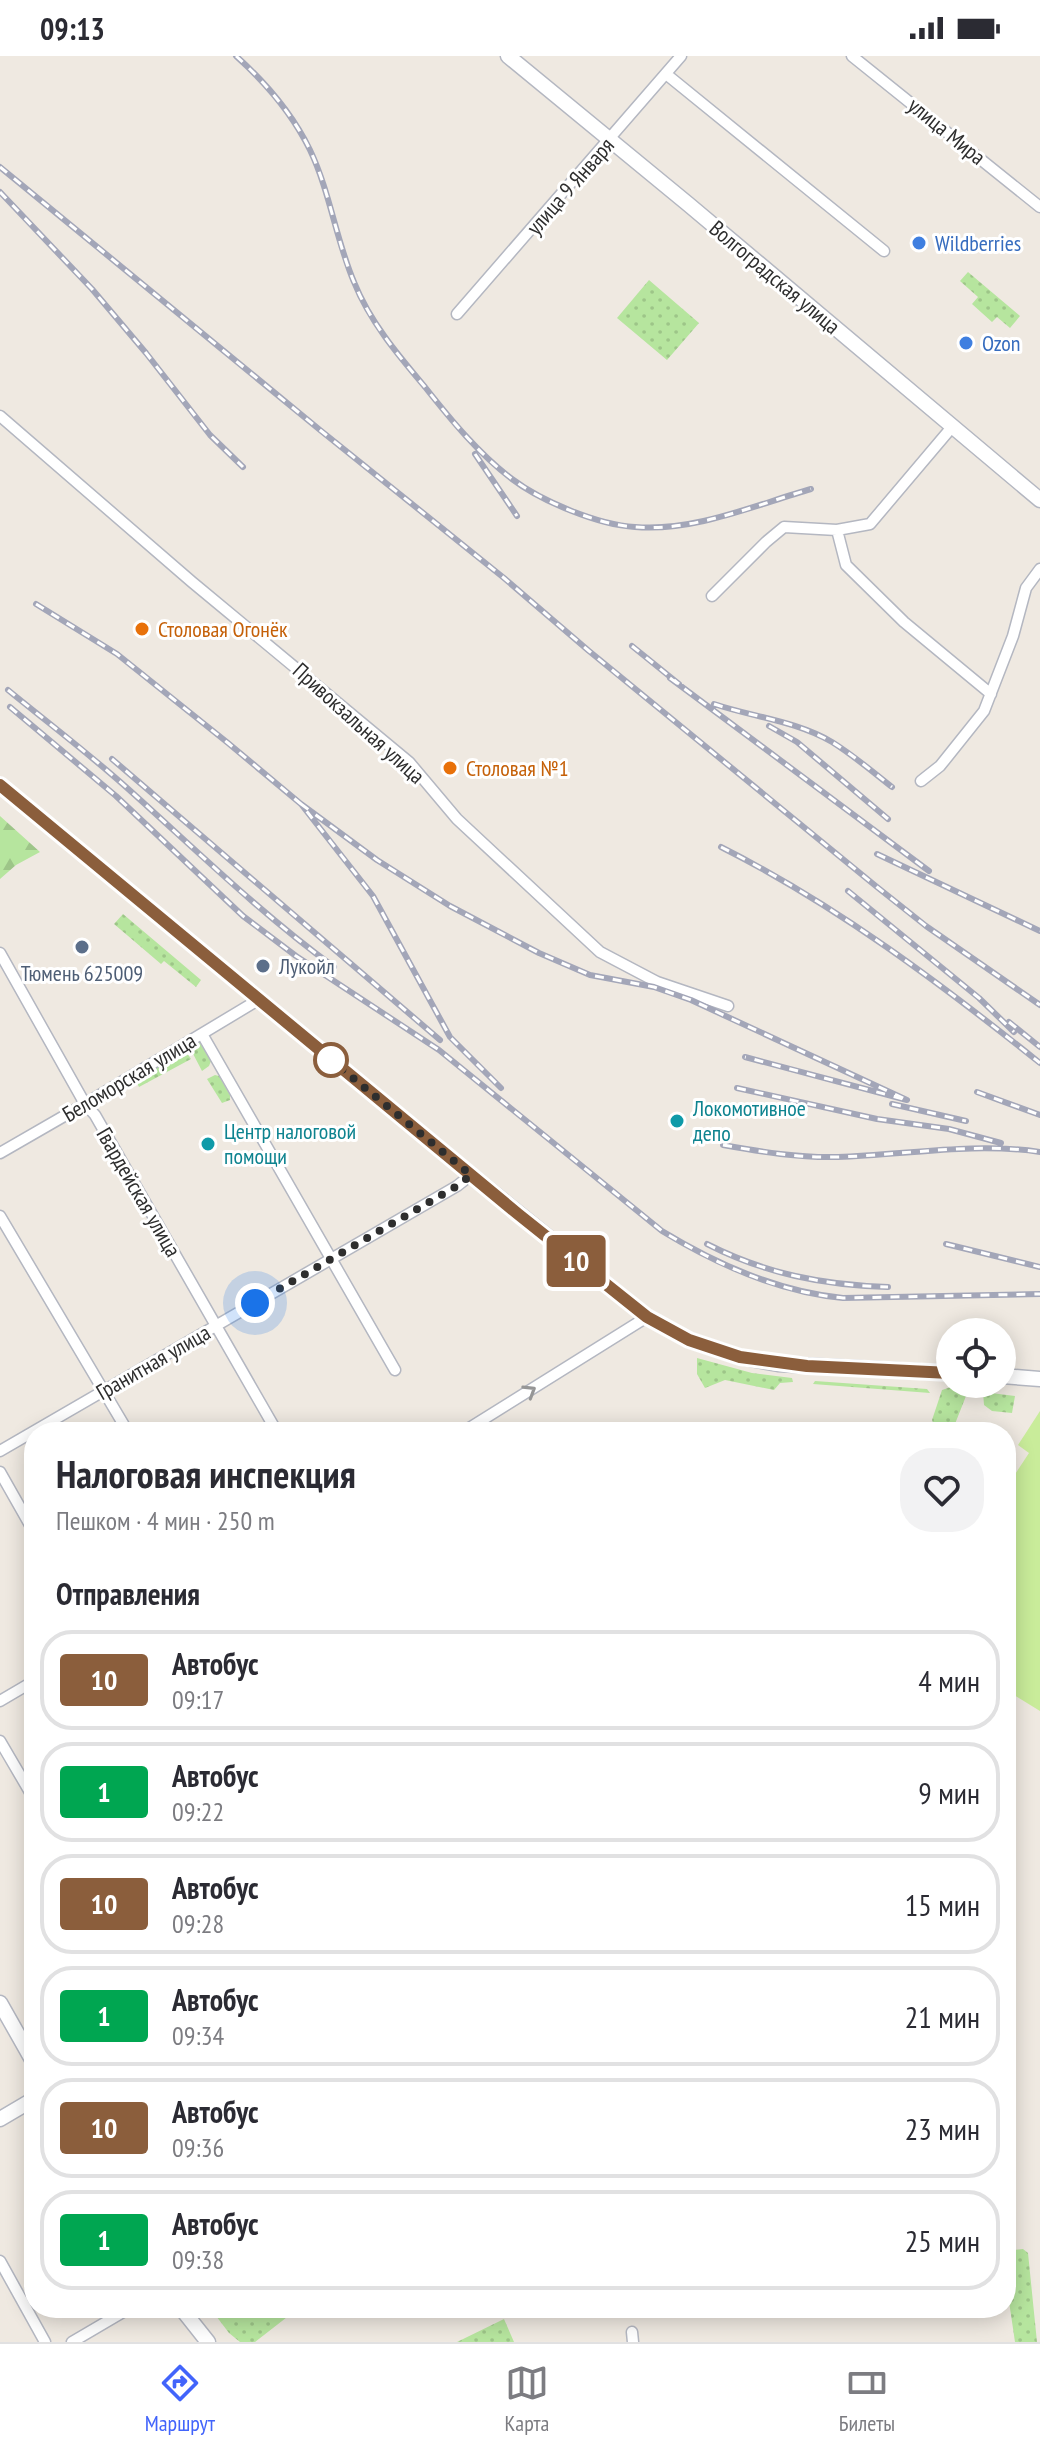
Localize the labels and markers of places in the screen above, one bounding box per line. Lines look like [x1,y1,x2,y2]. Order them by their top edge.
place label: Wildberries [935,229,1021,257]
marker: Wildberries [910,234,928,252]
place label: Ozon [982,329,1021,357]
marker: Ozon [957,334,975,352]
place label: Столовая Огонёк [158,615,288,643]
marker: Столовая Огонёк [133,620,151,638]
place label: Столовая №1 [466,754,569,782]
marker: Столовая №1 [441,759,459,777]
marker: Тюмень 625009 [73,938,91,956]
place label: Лукойл [278,952,335,980]
marker: Лукойл [254,957,272,975]
place label: Тюмень 625009 [21,959,143,987]
unlabelled marker [314,1043,348,1077]
place label: Локомотивное депо [692,1094,806,1147]
marker: Локомотивное депо [668,1112,686,1130]
place label: Центр налоговой помощи [224,1117,356,1170]
marker: Центр налоговой помощи [199,1135,217,1153]

